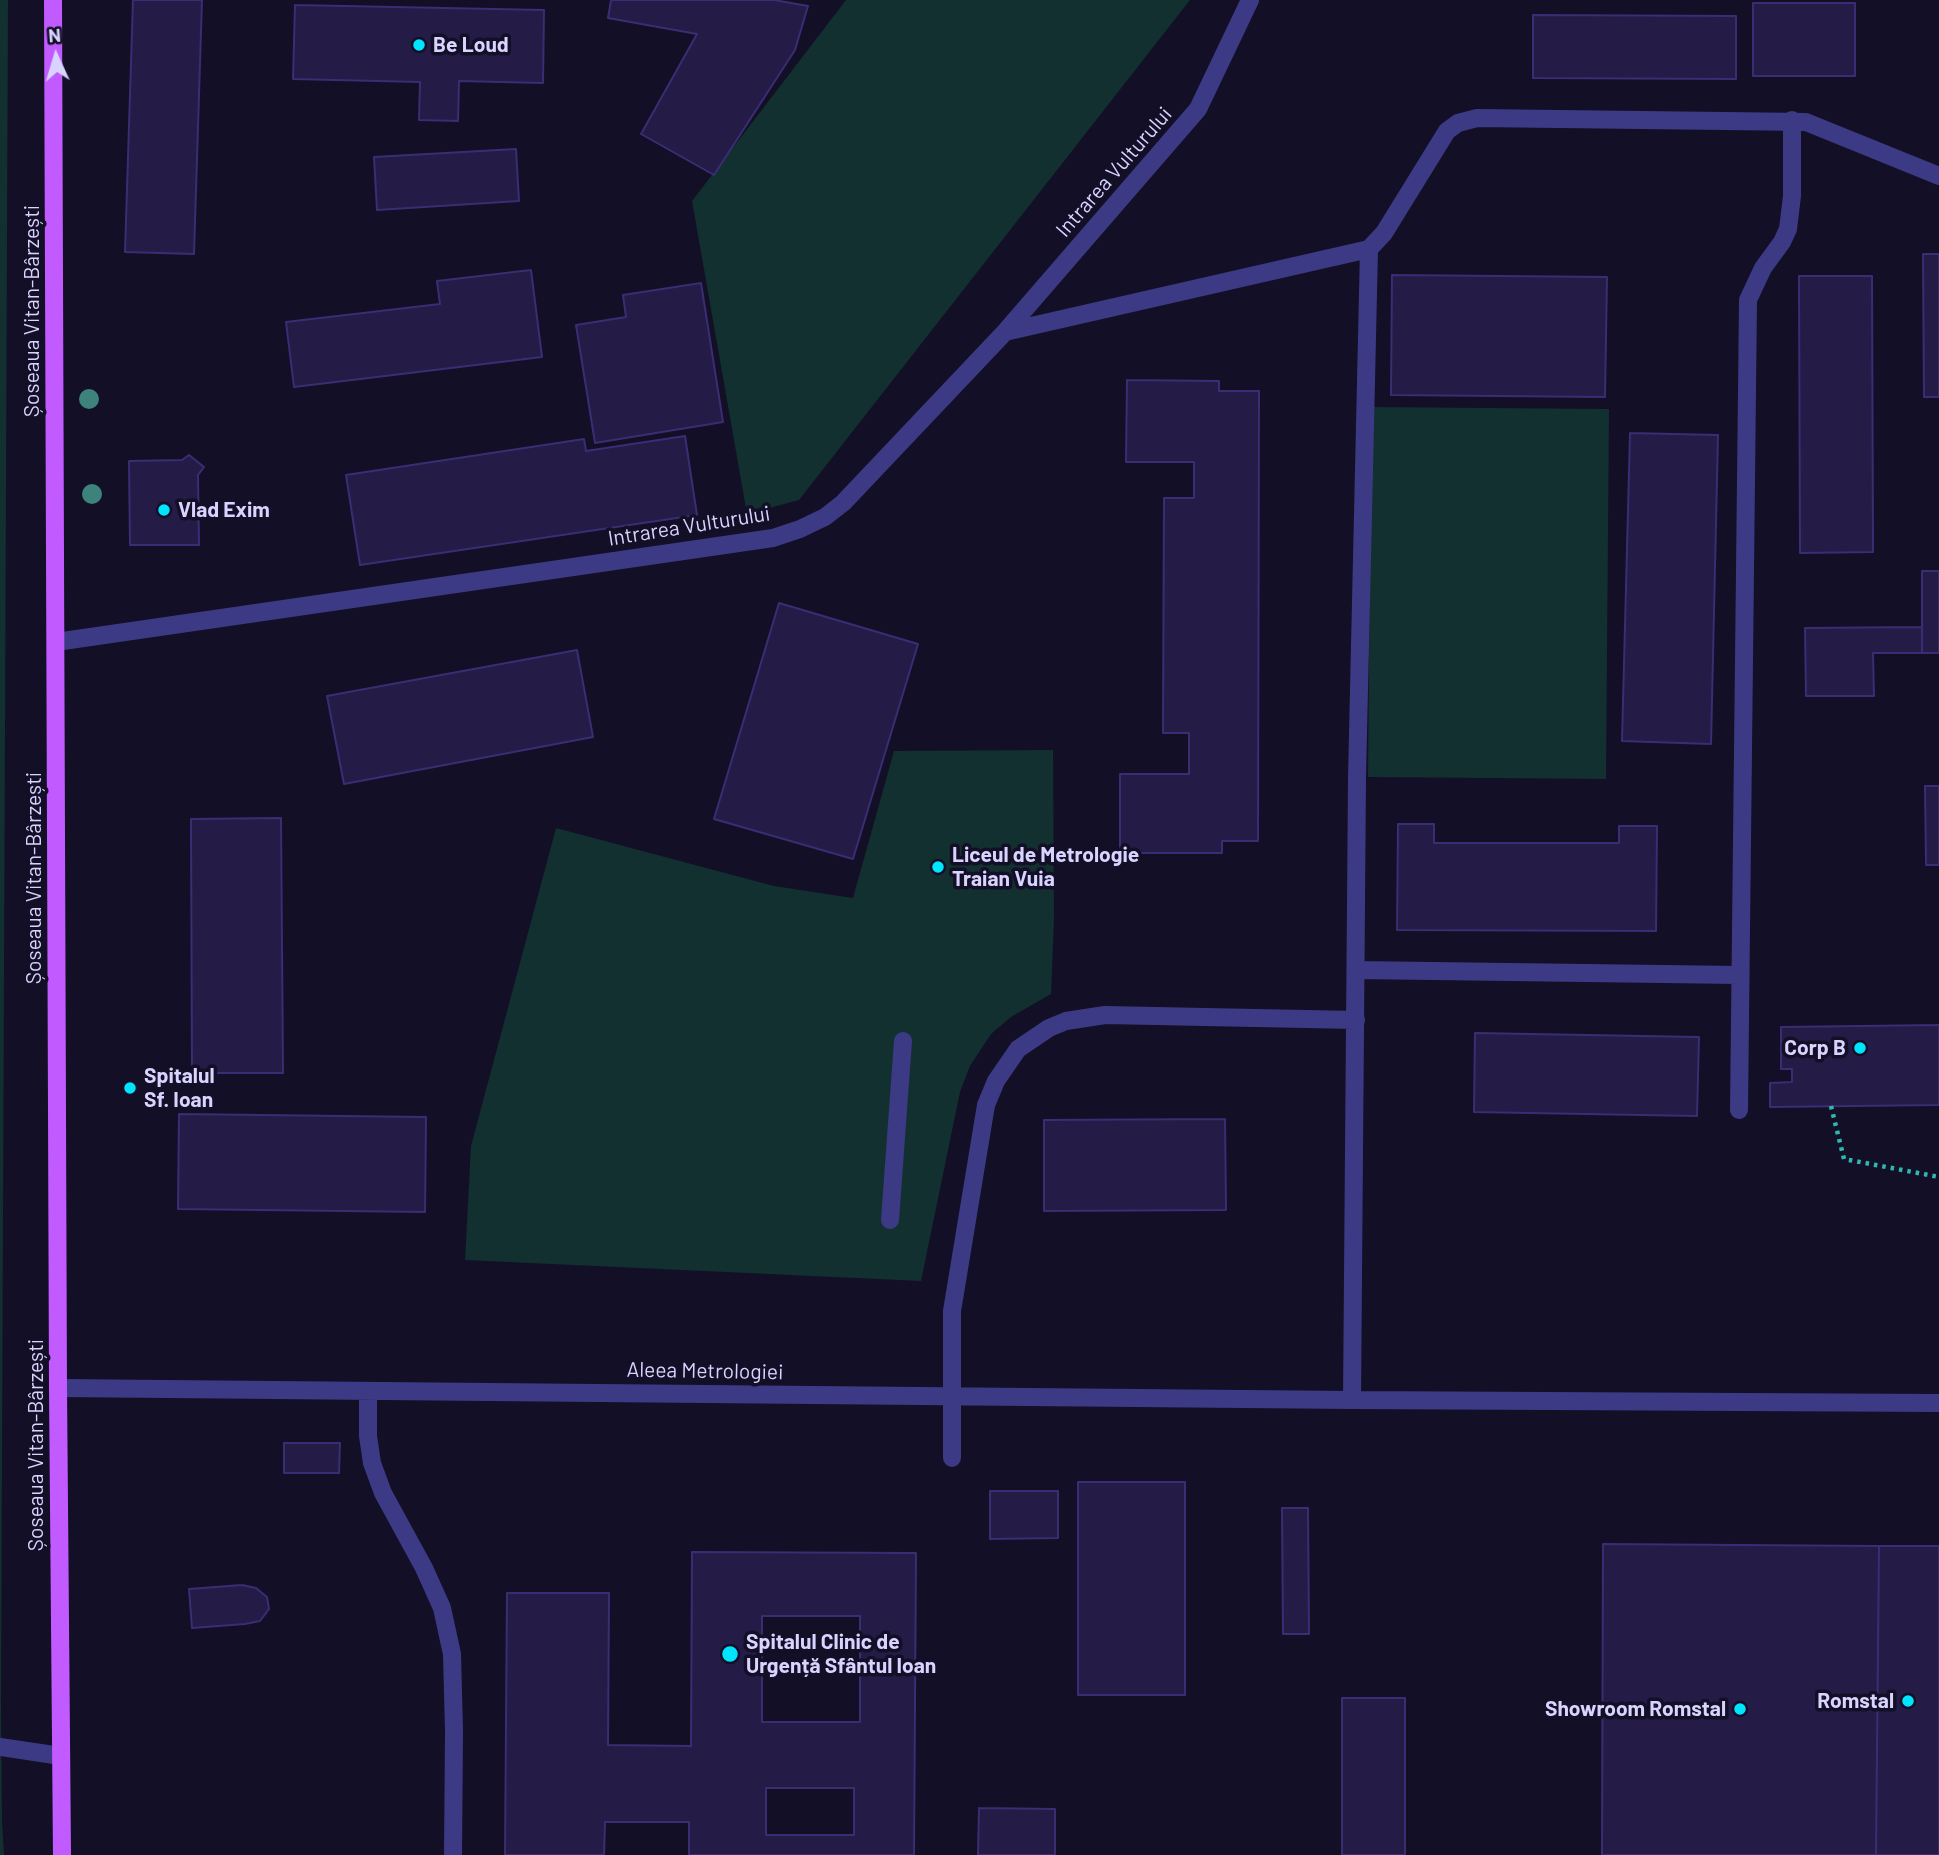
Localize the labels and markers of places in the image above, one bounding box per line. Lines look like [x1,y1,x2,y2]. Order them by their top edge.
place label: Be Loud [433,32,509,58]
marker: Be Loud [411,37,427,53]
place label: Vlad Exim [178,497,270,523]
marker: Vlad Exim [156,502,172,518]
place label: Liceul de Metrologie Traian Vuia [952,842,1139,892]
marker: Liceul de Metrologie Traian Vuia [930,859,946,875]
place label: Corp B [1784,1035,1846,1061]
marker: Corp B [1852,1040,1868,1056]
place label: Spitalul Sf. Ioan [144,1063,215,1113]
marker: Spitalul Sf. Ioan [122,1080,138,1096]
place label: Spitalul Clinic de Urgență Sfântul Ioan [746,1629,936,1679]
marker: Spitalul Clinic de Urgență Sfântul Ioan [720,1644,740,1664]
place label: Romstal [1817,1688,1894,1714]
marker: Romstal [1900,1693,1916,1709]
place label: Showroom Romstal [1545,1696,1726,1722]
marker: Showroom Romstal [1732,1701,1748,1717]

